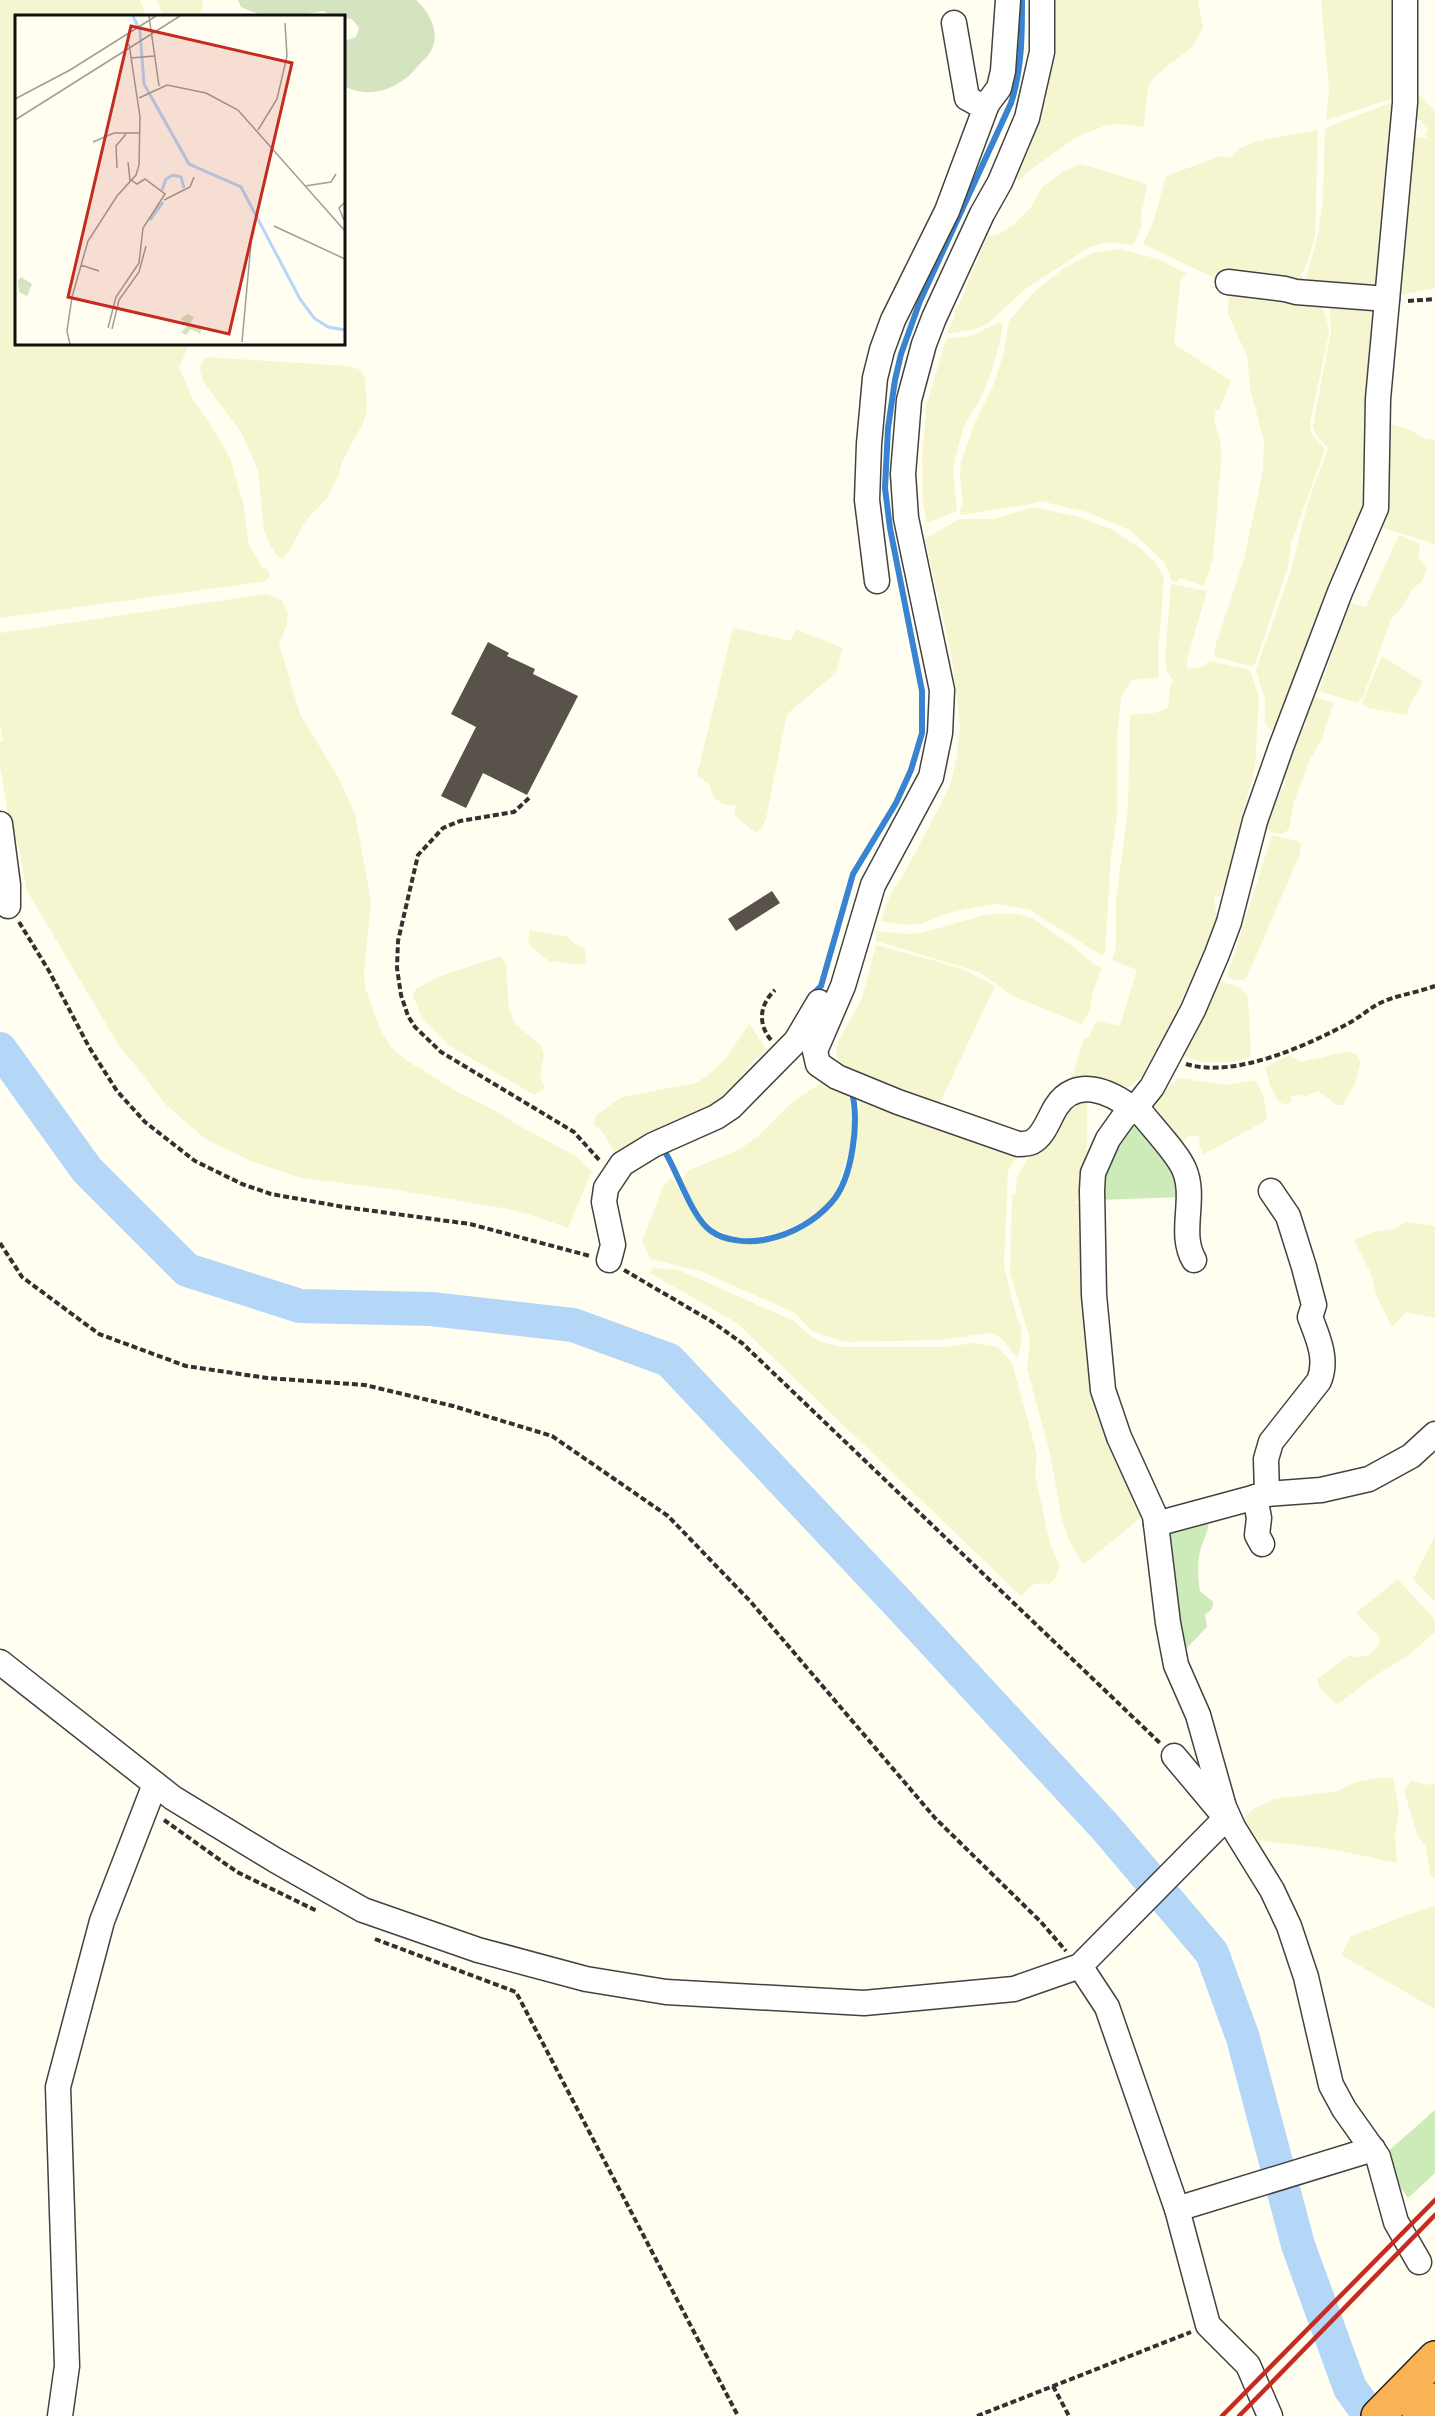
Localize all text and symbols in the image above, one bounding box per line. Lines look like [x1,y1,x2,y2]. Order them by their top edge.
inset map [15,15,345,345]

